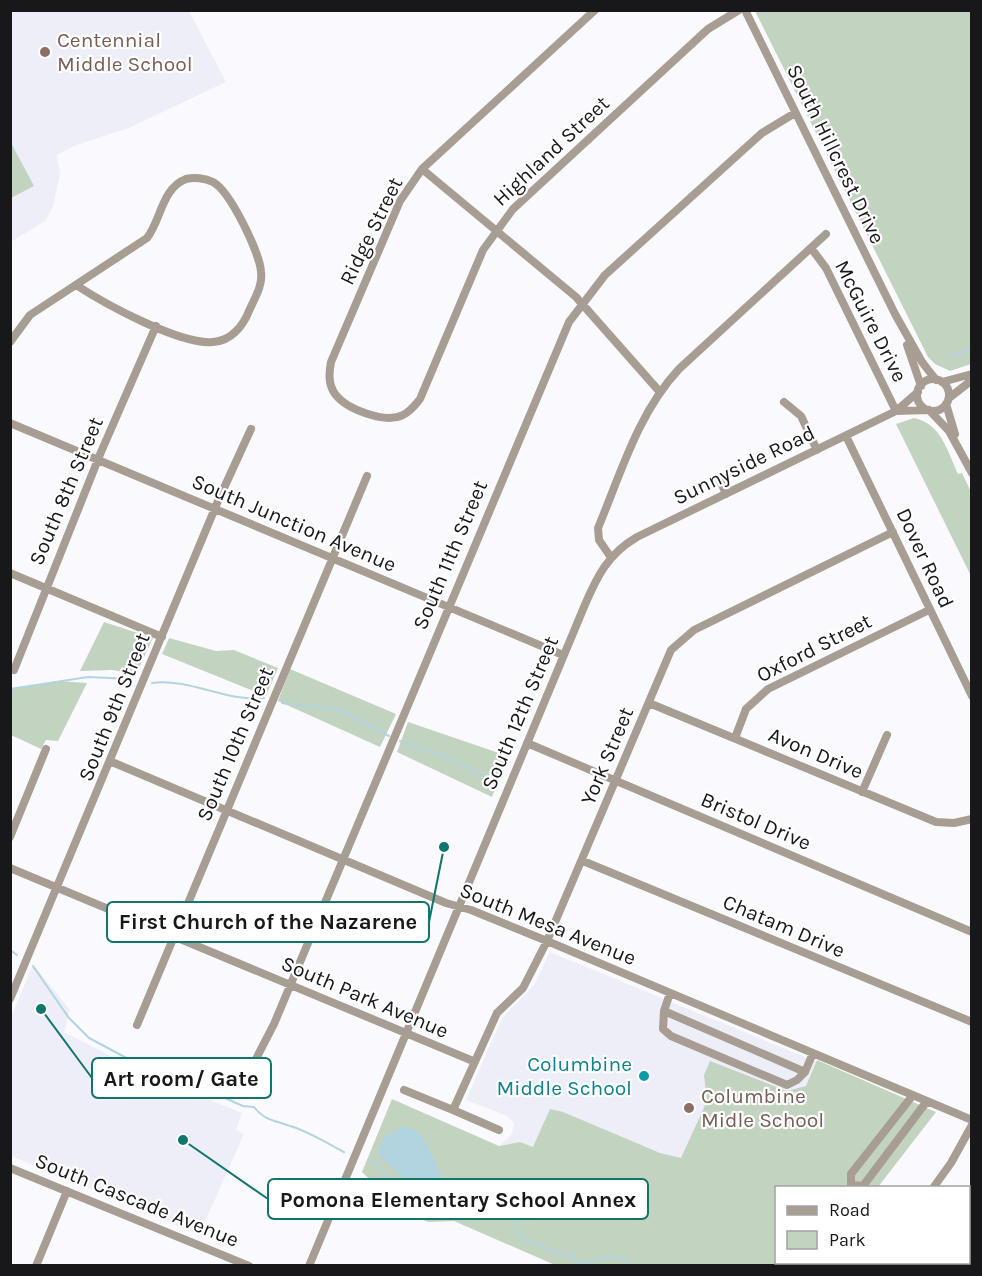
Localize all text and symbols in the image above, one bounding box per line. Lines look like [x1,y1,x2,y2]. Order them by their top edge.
place label: Centennial Middle School [57,28,193,76]
marker: Centennial Middle School [38,45,52,59]
street label: South Hillcrest Drive [782,60,890,248]
street label: Highland Street [488,91,614,211]
street label: Ridge Street [335,173,407,289]
street label: McGuire Drive [830,256,912,386]
street label: South 8th Street [24,413,108,569]
street label: Sunnyside Road [669,420,819,510]
street label: South Junction Avenue [188,469,400,577]
street label: South 11th Street [408,477,492,633]
street label: Dover Road [891,504,959,612]
street label: Oxford Street [753,609,876,687]
street label: South 9th Street [73,629,155,785]
street label: South 12th Street [477,632,563,794]
street label: South 10th Street [192,663,278,825]
street label: York Street [576,703,638,808]
street label: Avon Drive [765,722,867,784]
street label: Bristol Drive [697,787,815,855]
street label: South Mesa Avenue [456,878,640,970]
street label: Chatam Drive [719,890,849,962]
callout: First Church of the Nazarene [107,902,429,942]
text: First Church of the Nazarene [119,909,417,935]
street label: South Park Avenue [278,951,452,1043]
place label: Columbine Middle School [496,1052,632,1100]
callout: Art room/ Gate [92,1058,271,1098]
text: Art room/ Gate [103,1066,259,1092]
marker: Columbine Middle School [637,1069,651,1083]
place label: Columbine Midle School [701,1084,824,1132]
marker: Columbine Midle School [682,1101,696,1115]
street label: South Cascade Avenue [32,1148,242,1252]
callout: Pomona Elementary School Annex [268,1179,648,1219]
legend [775,1186,970,1264]
text: Pomona Elementary School Annex [280,1187,636,1213]
text: Road [829,1199,870,1221]
text: Park [829,1229,866,1251]

